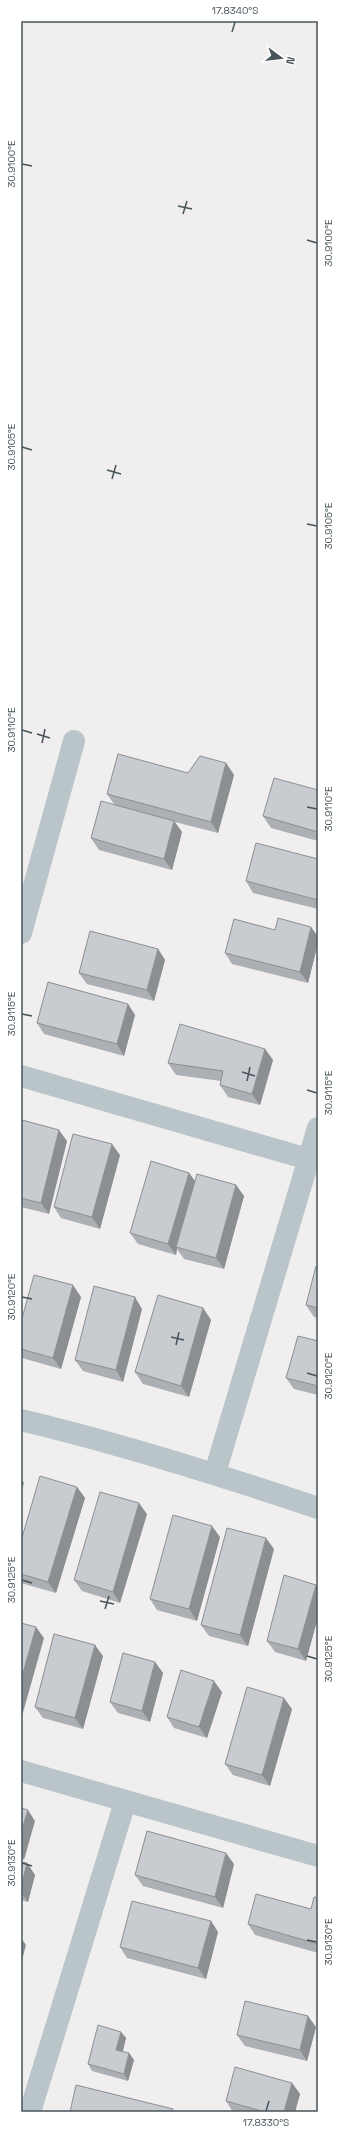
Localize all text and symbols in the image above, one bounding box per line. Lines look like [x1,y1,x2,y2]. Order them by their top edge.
text: 17.8340°S [212,4,258,17]
north arrow [261,38,301,78]
text: N [283,55,298,66]
text: 30.9100°E [5,140,18,188]
text: 30.9100°E [322,219,335,267]
text: 30.9105°E [5,423,18,470]
text: 30.9105°E [322,502,335,549]
text: 30.9110°E [5,707,18,753]
text: 30.9110°E [322,786,335,832]
text: 30.9115°E [5,991,18,1036]
text: 30.9115°E [322,1070,335,1115]
text: 30.9120°E [5,1273,18,1321]
text: 30.9120°E [322,1352,335,1400]
text: 30.9125°E [5,1556,18,1603]
text: 30.9125°E [322,1635,335,1682]
text: 30.9130°E [5,1839,18,1887]
text: 30.9130°E [322,1918,335,1966]
text: 17.8330°S [243,2116,289,2129]

